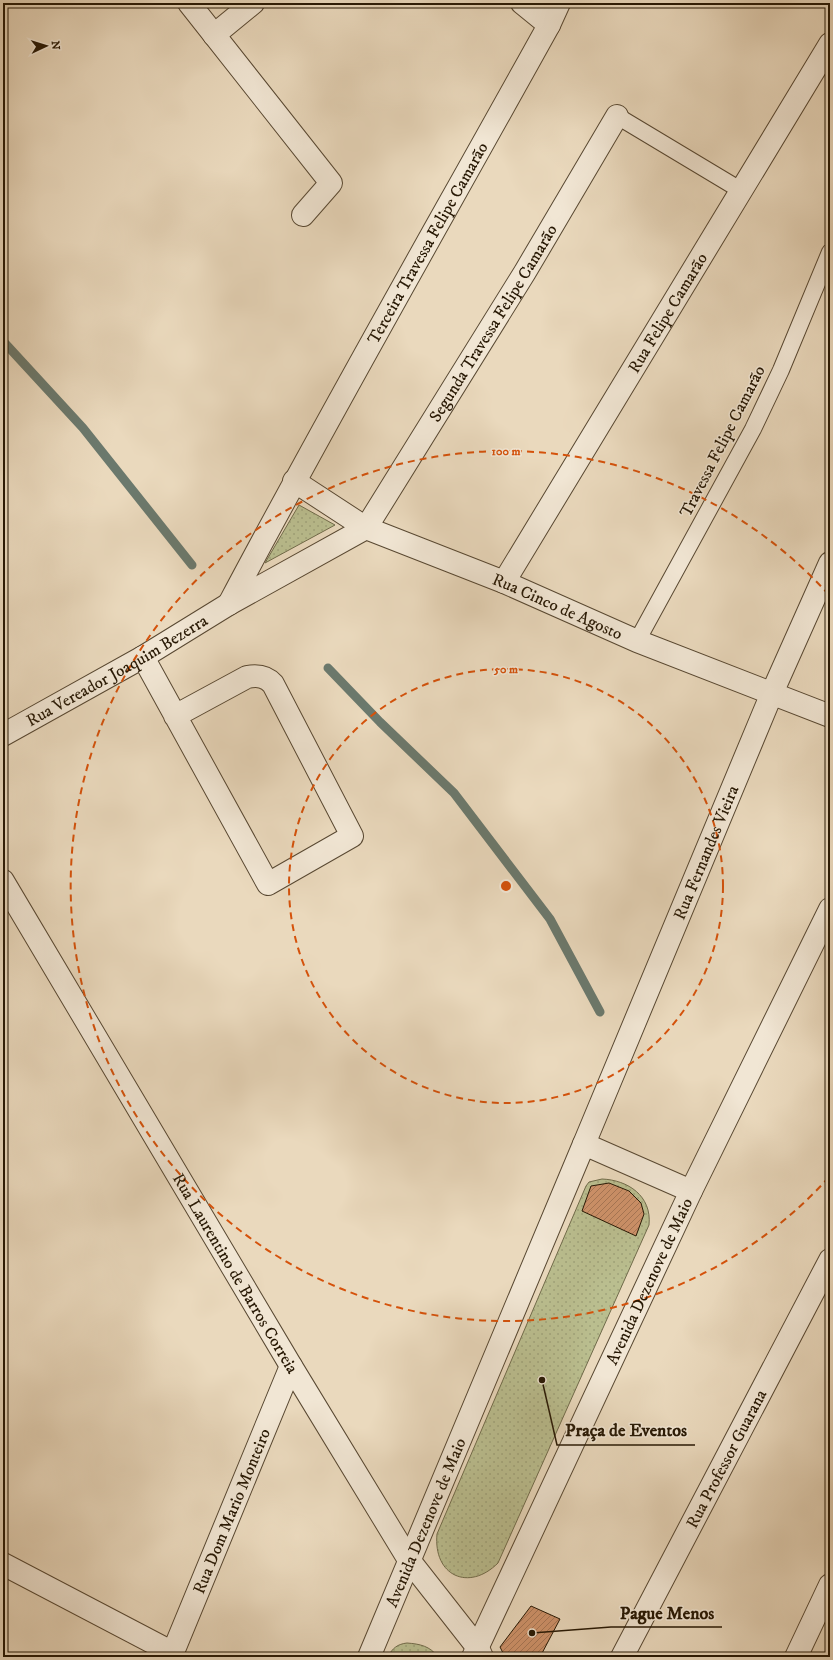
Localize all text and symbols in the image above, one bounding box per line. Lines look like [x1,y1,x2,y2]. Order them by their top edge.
north arrow [26,26,66,66]
text: N [48,40,62,50]
street label: Terceira Travessa Felipe Camarão [363,138,493,348]
street label: Segunda Travessa Felipe Camarão [424,221,563,427]
street label: Rua Felipe Camarão [623,249,713,377]
street label: Travessa Felipe Camarão [675,362,771,521]
text: 100 m [492,444,520,459]
street label: Rua Cinco de Agosto [489,569,626,645]
street label: Rua Vereador Joaquim Bezerra [23,609,213,732]
text: 50 m [493,662,518,677]
street label: Rua Fernandes Vieira [669,781,745,923]
centre of rings [499,879,513,893]
street label: Rua Laurentino de Barros Correia [167,1169,303,1378]
street label: Avenida Dezenove de Maio [601,1195,698,1368]
street label: Rua Professor Guarana [681,1385,773,1532]
callout: Praça de Eventos [557,1415,695,1445]
text: Praça de Eventos [565,1420,687,1442]
street label: Rua Dom Mario Monteiro [188,1425,276,1597]
street label: Avenida Dezenove de Maio [381,1435,472,1611]
callout: Pague Menos [611,1597,722,1627]
text: Pague Menos [620,1603,714,1625]

